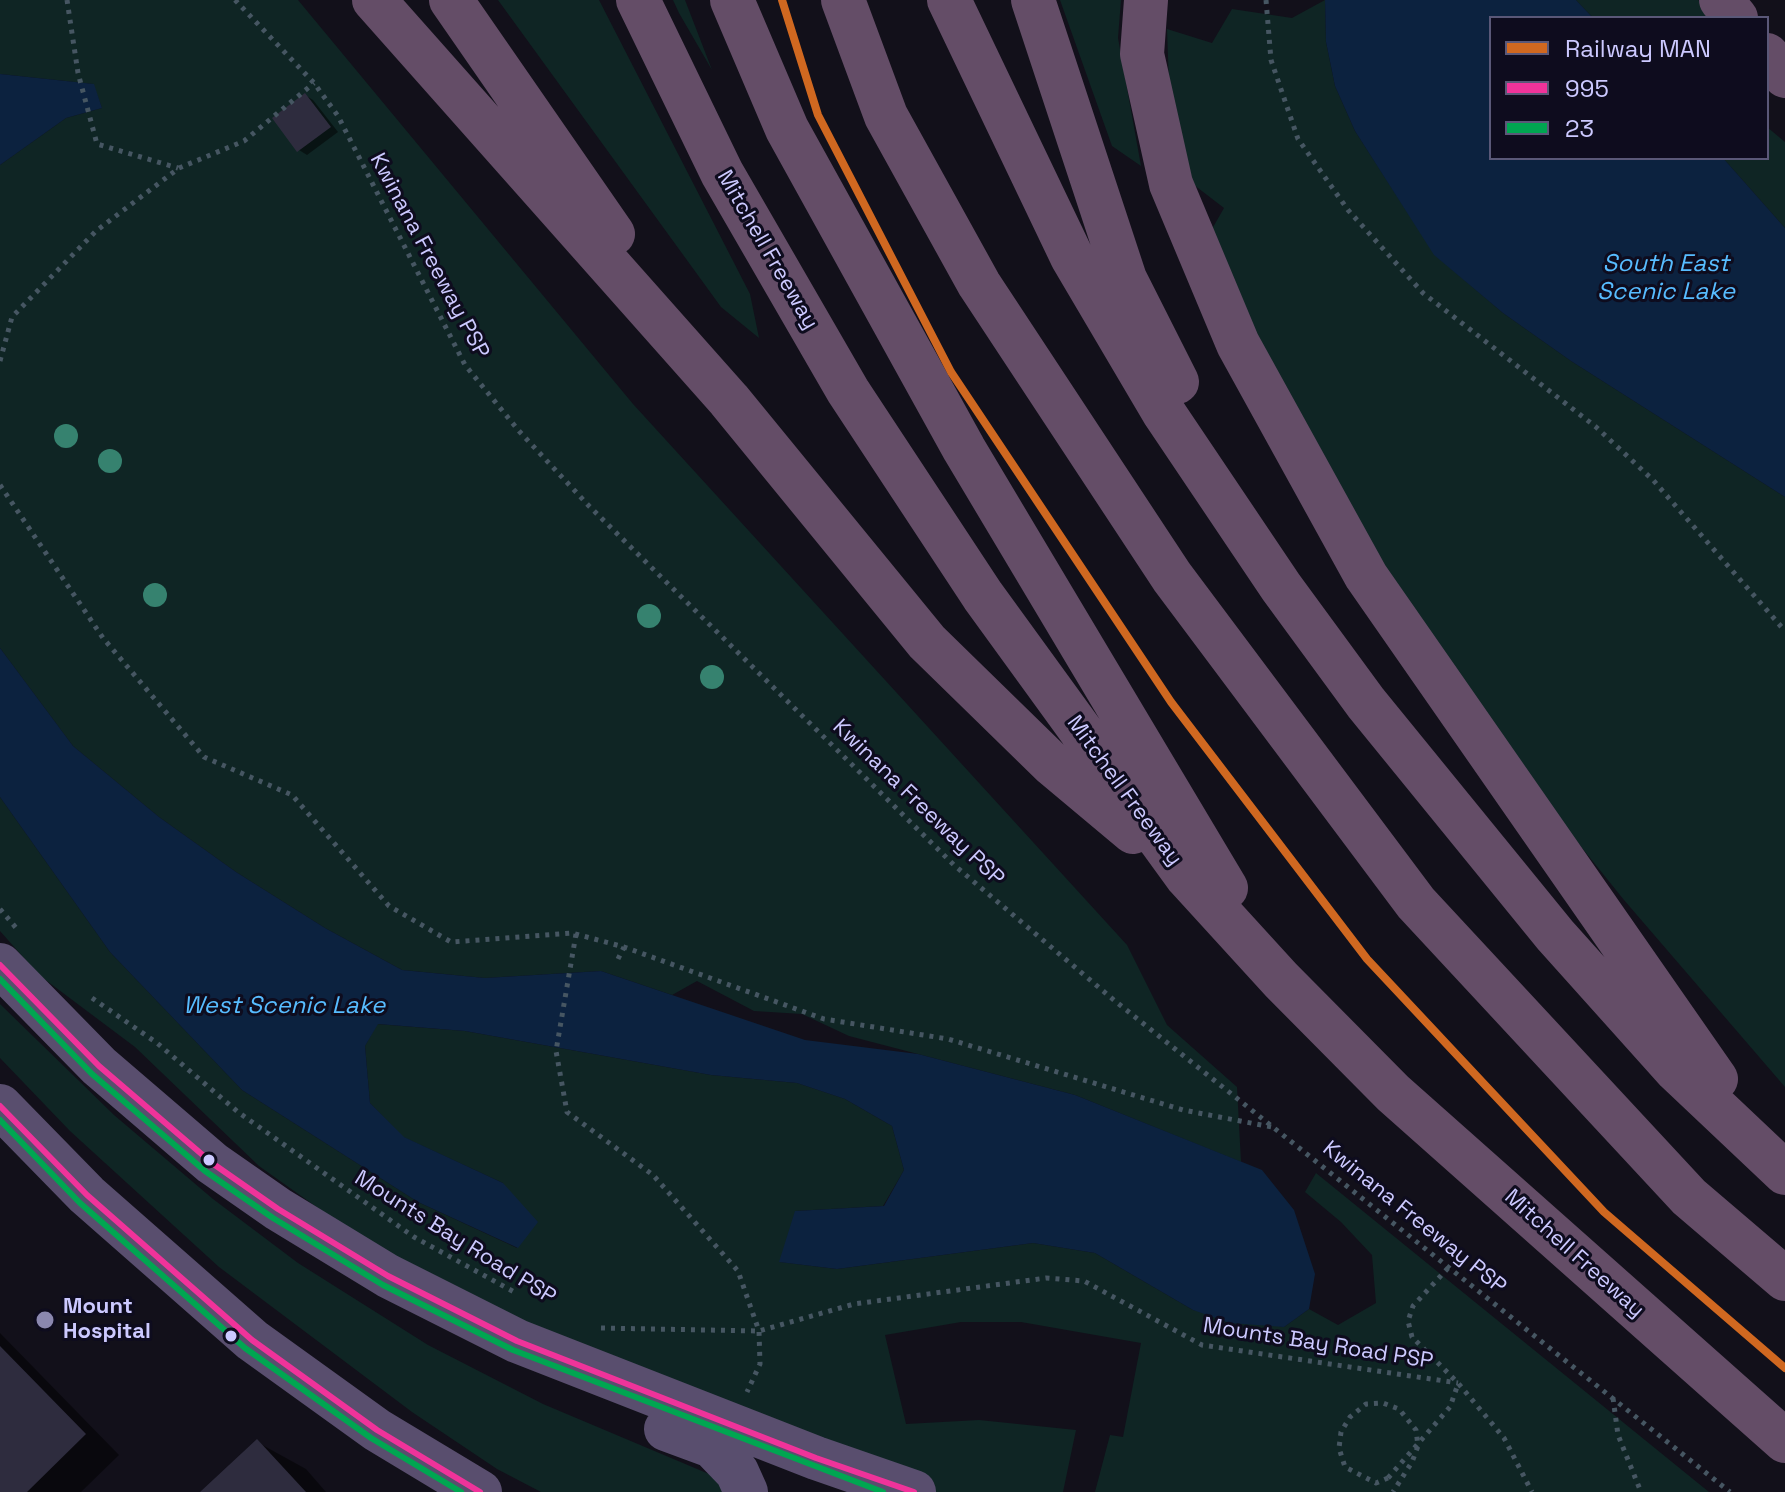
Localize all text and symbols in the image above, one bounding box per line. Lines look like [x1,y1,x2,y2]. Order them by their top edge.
legend [1489,16,1769,160]
text: Railway MAN [1565,33,1711,64]
text: 995 [1565,73,1609,104]
text: 23 [1565,113,1594,144]
street label: Kwinana Freeway PSP [364,149,494,363]
street label: Mitchell Freeway [711,166,823,334]
water label: South East Scenic Lake [1597,250,1735,306]
street label: Mitchell Freeway [1061,711,1187,871]
street label: Kwinana Freeway PSP [827,714,1009,892]
water label: West Scenic Lake [183,992,385,1020]
street label: Kwinana Freeway PSP [1317,1136,1511,1300]
unlabelled marker [201,1152,217,1168]
street label: Mounts Bay Road PSP [350,1165,560,1311]
street label: Mitchell Freeway [1499,1184,1649,1324]
place label: Mount Hospital [63,1294,151,1346]
marker: Mount Hospital [34,1309,56,1331]
street label: Mounts Bay Road PSP [1201,1313,1435,1375]
unlabelled marker [223,1328,239,1344]

